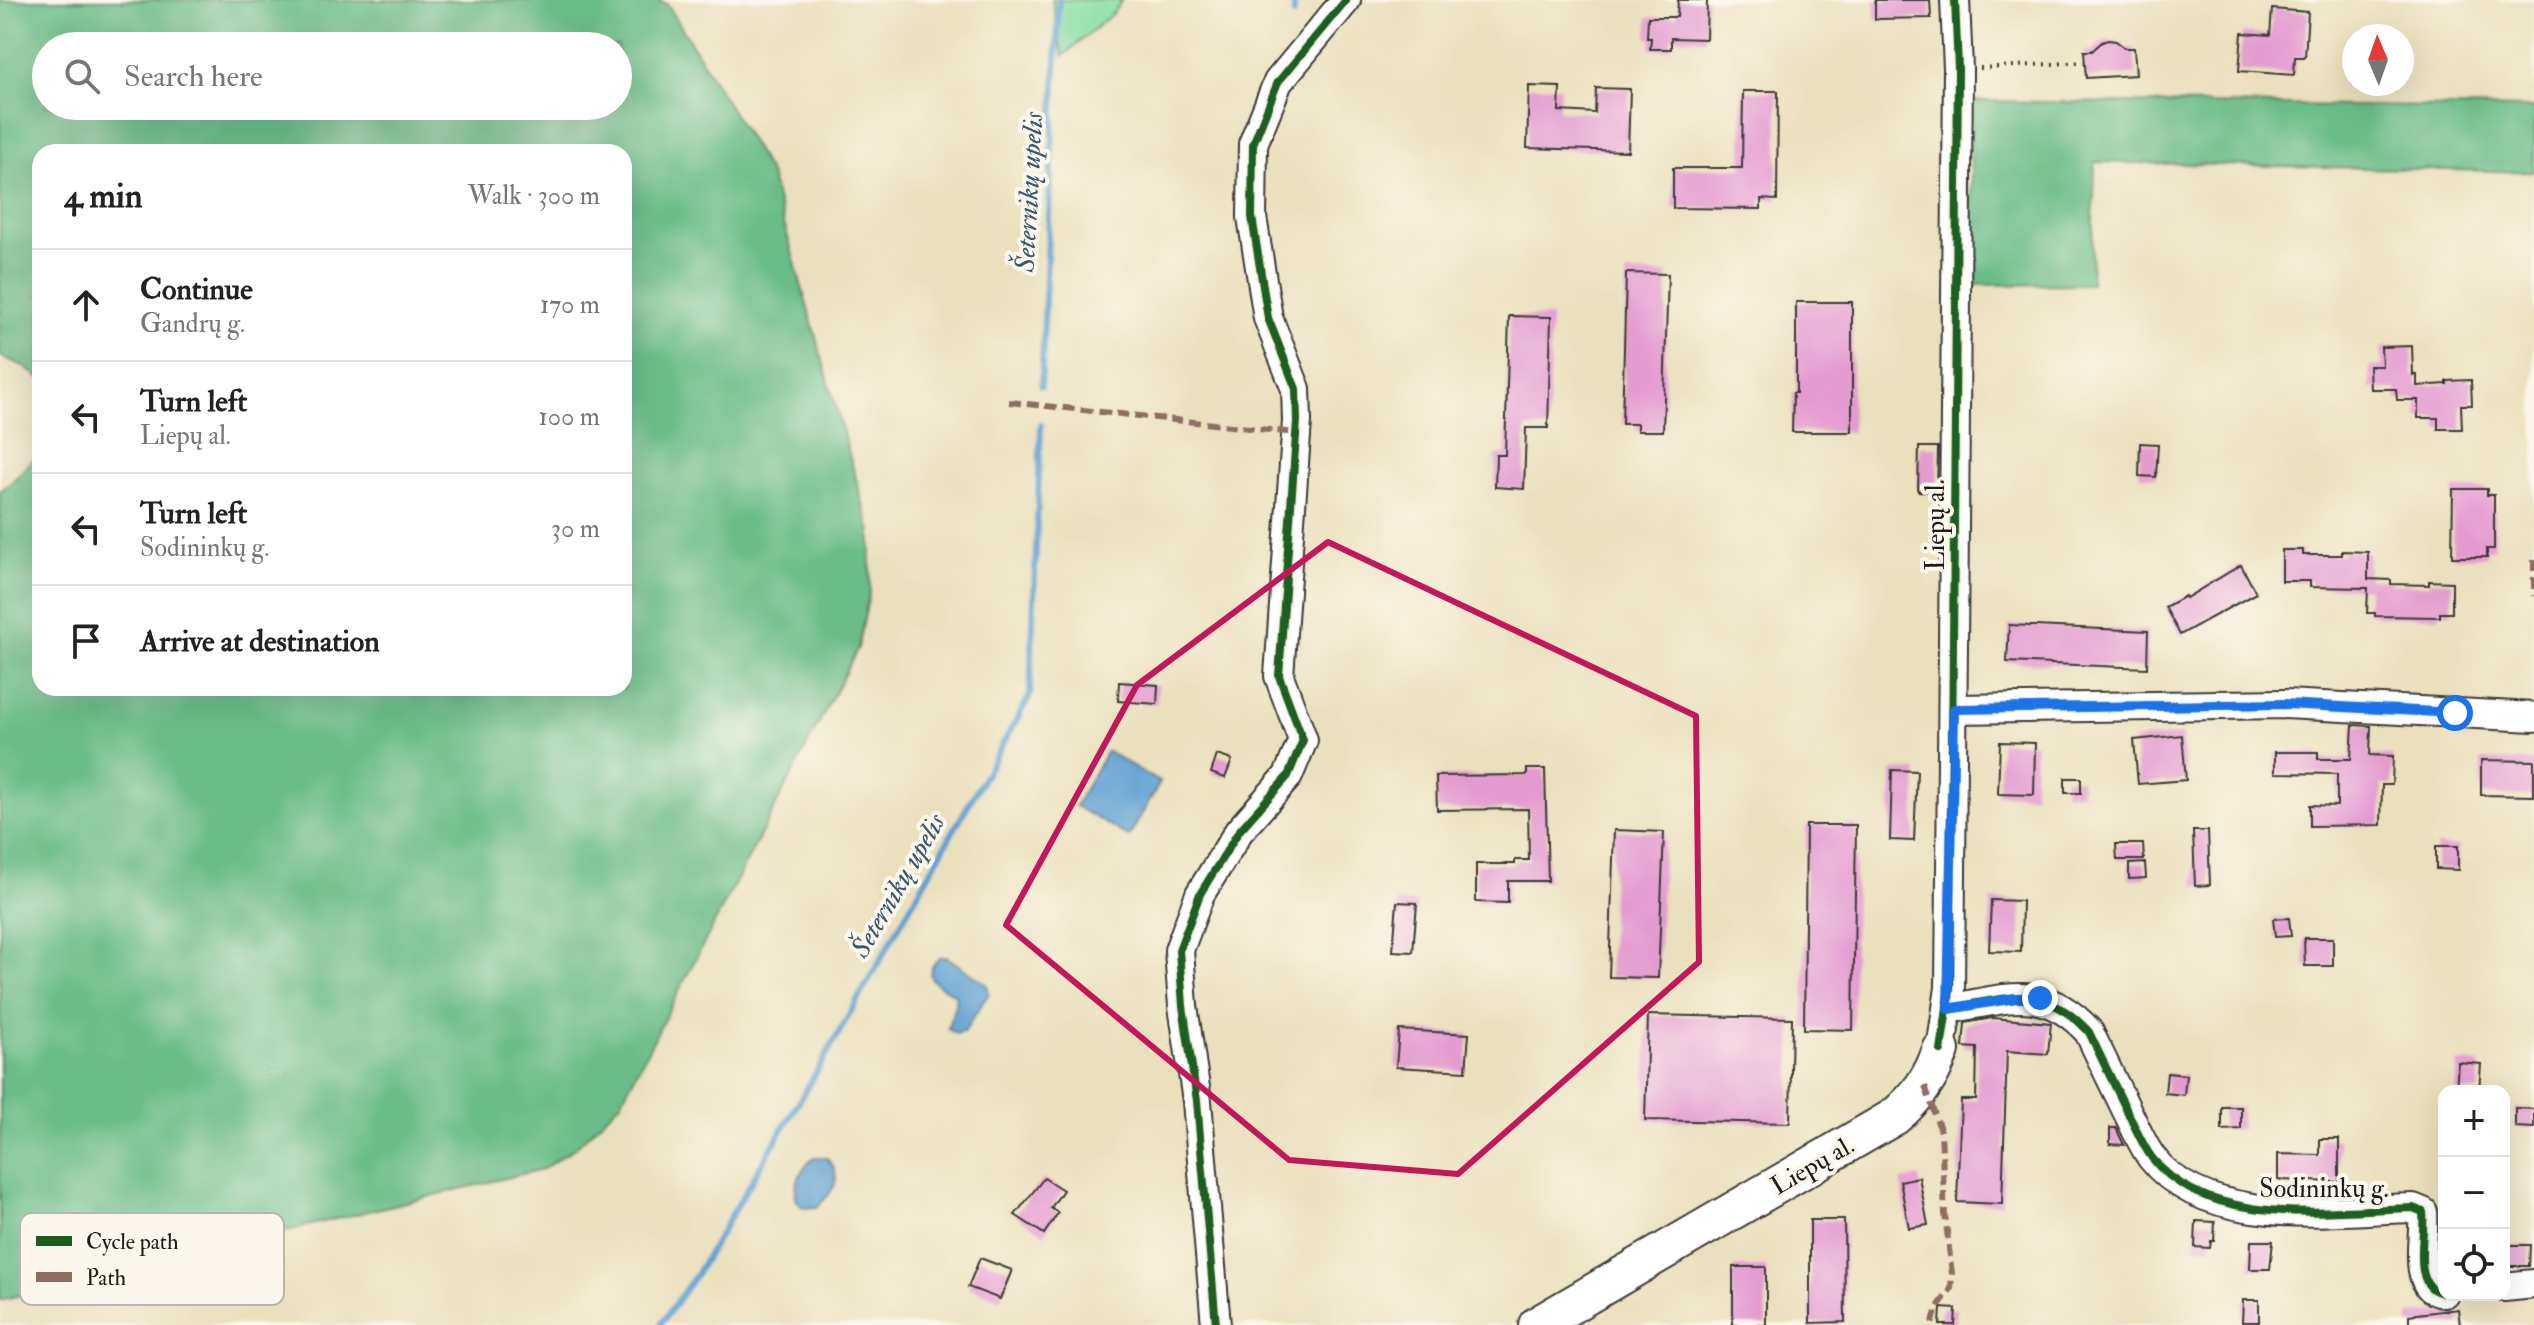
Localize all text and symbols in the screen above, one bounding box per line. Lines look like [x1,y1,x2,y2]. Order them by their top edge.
north arrow [2342,24,2414,96]
search box [32,32,632,120]
icon: search [60,54,104,98]
text: Search here [124,58,263,95]
water label: Šeternikų upelis [1008,110,1051,274]
text: 4 min [64,175,142,218]
text: Walk · 300 m [468,180,600,212]
text: Continue [140,271,253,308]
icon: ahead [64,283,108,327]
text: 170 m [540,289,600,321]
text: Gandrų g. [140,308,245,340]
text: Turn left [140,383,247,420]
icon: left [64,395,108,439]
text: 100 m [539,401,600,433]
text: Liepų al. [140,420,231,452]
street label: Liepų al. [1920,480,1953,570]
text: Turn left [140,495,247,532]
icon: left [64,507,108,551]
text: 30 m [551,513,600,545]
text: Sodininkų g. [140,532,269,564]
icon: arrive [64,619,108,663]
text: Arrive at destination [140,623,380,660]
route start [2437,695,2473,731]
water label: Šeternikų upelis [843,807,954,965]
route end [2022,980,2058,1016]
map controls [2438,1085,2510,1301]
button: + [2438,1085,2510,1157]
street label: Liepų al. [1765,1129,1860,1203]
button: − [2438,1157,2510,1229]
street label: Sodininkų g. [2259,1173,2389,1205]
legend [20,1213,284,1305]
text: Cycle path [86,1228,179,1257]
button: locate [2438,1229,2510,1301]
text: Path [86,1264,127,1292]

